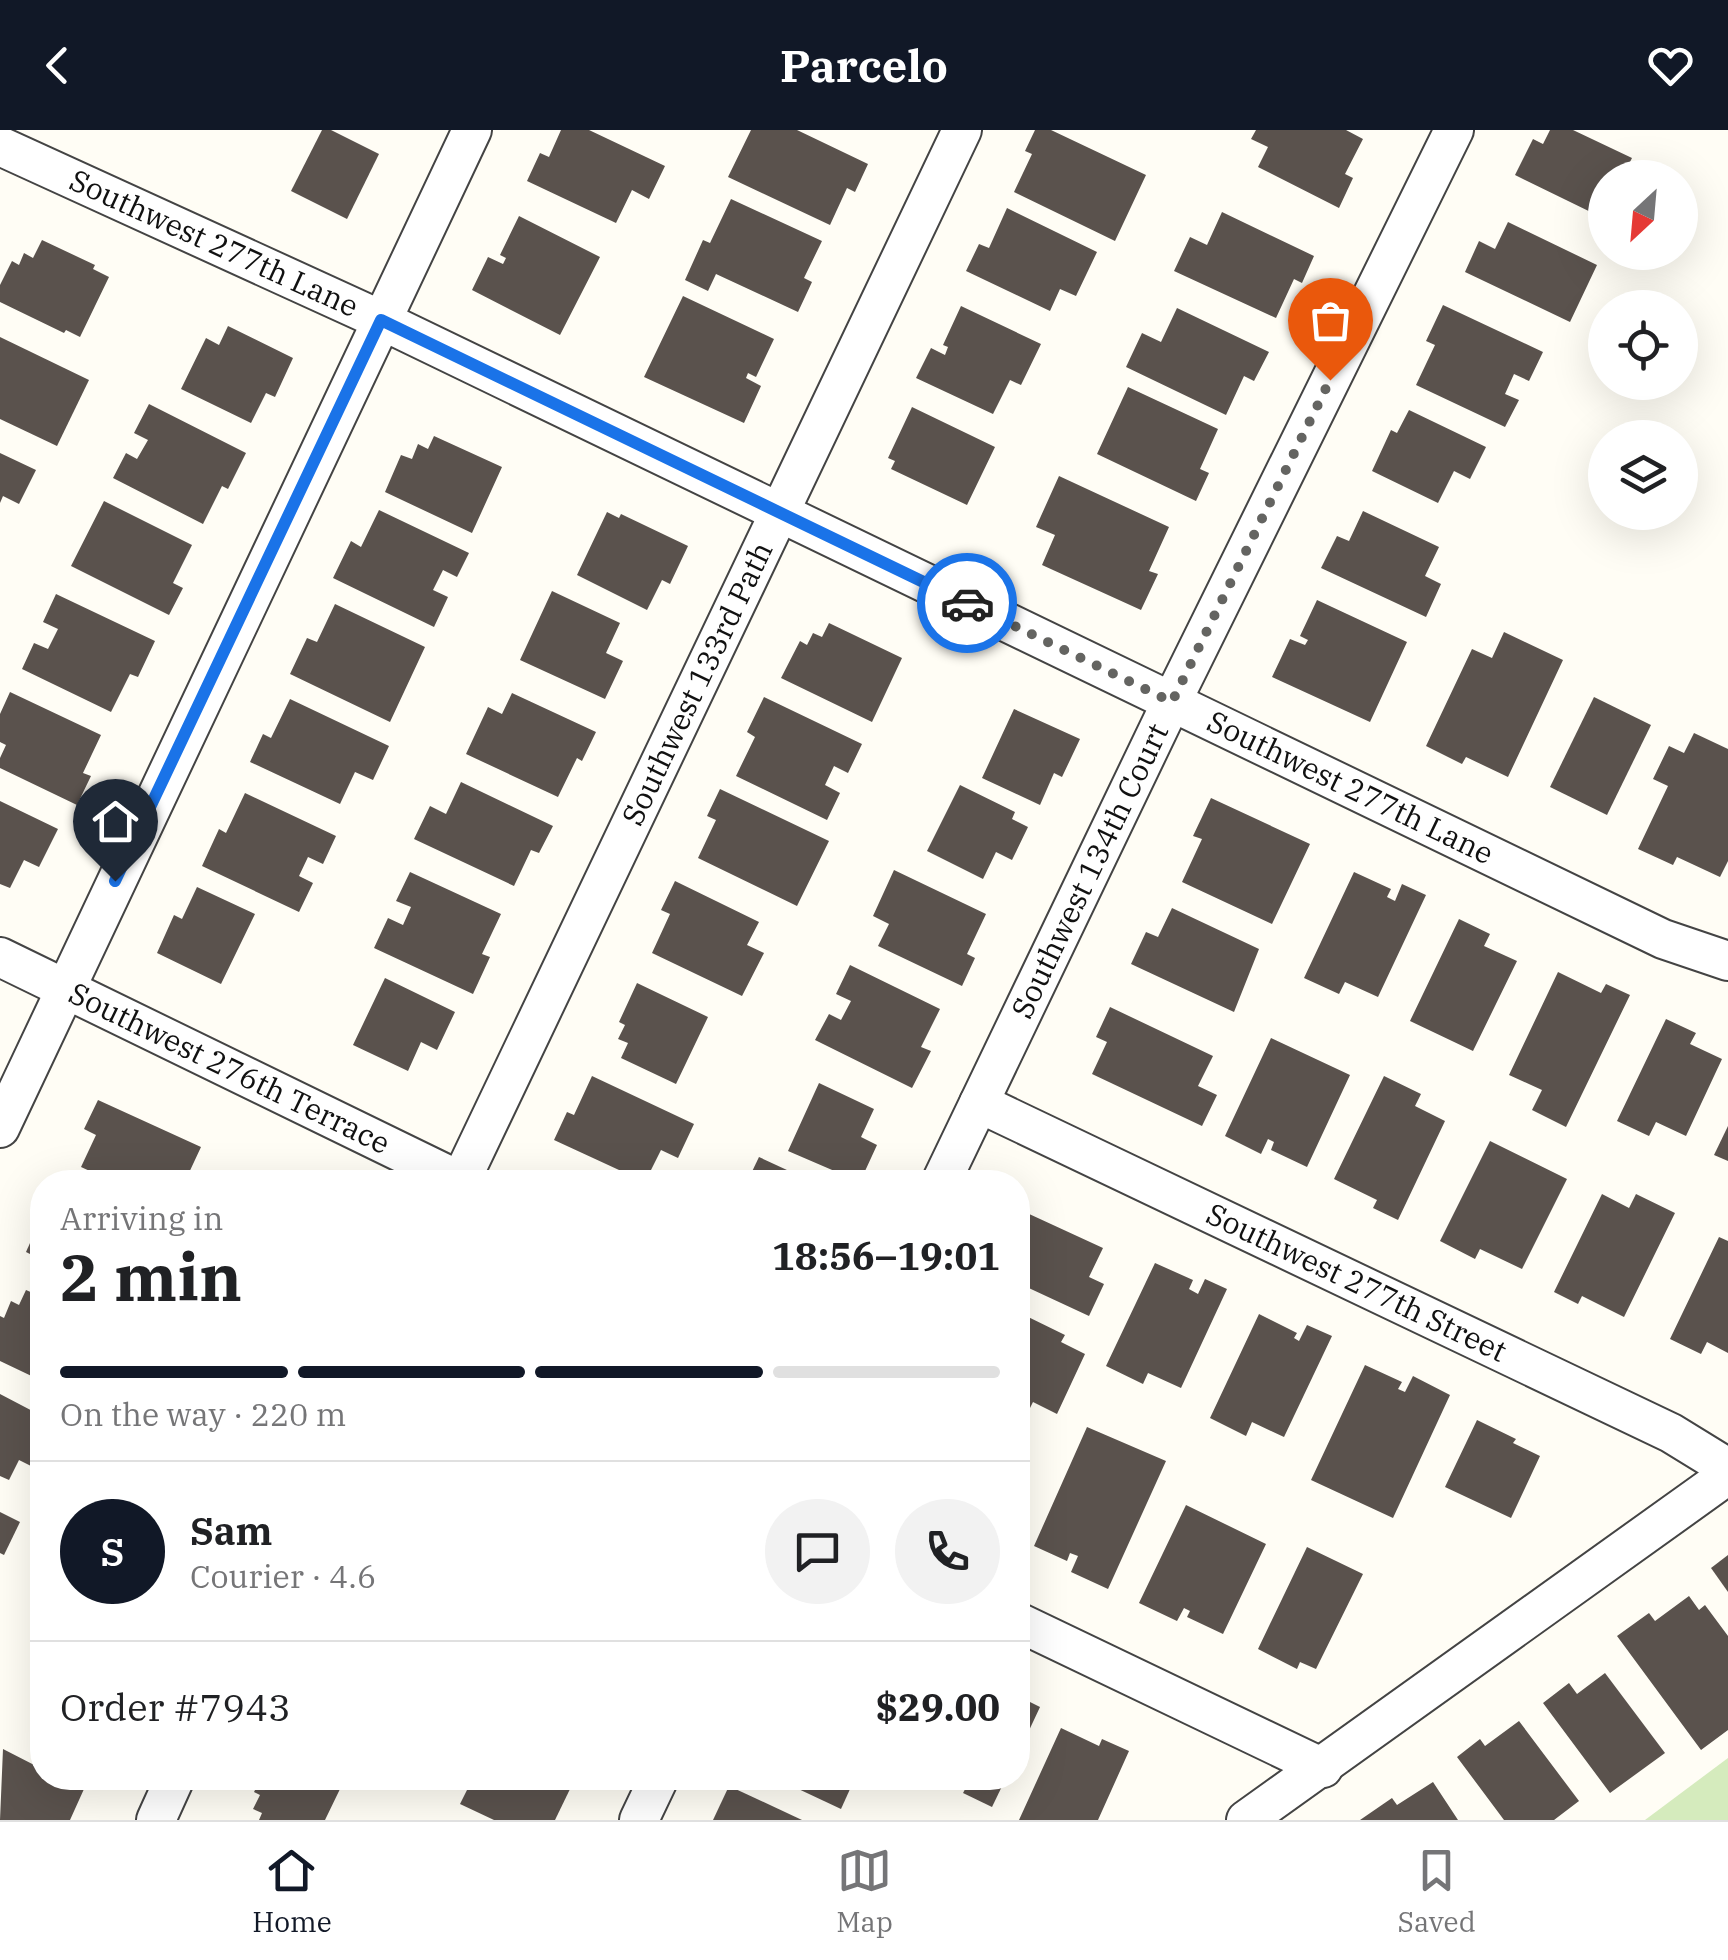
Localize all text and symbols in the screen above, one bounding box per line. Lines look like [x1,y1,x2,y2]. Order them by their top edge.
text: Parcelo [780,36,948,94]
icon: back [30,38,85,93]
icon: heart [1643,38,1698,93]
street label: Southwest 277th Lane [64,159,365,325]
north arrow [1588,160,1698,270]
map controls [1588,160,1698,530]
pin [1288,278,1373,381]
button: locate [1588,290,1698,400]
icon: bag [1303,293,1358,348]
button: layers [1588,420,1698,530]
street label: Southwest 133rd Path [612,535,781,831]
courier [917,553,1017,653]
icon: car [940,576,995,631]
street label: Southwest 277th Lane [1201,701,1500,872]
street label: Southwest 134th Court [1002,717,1176,1024]
pin [73,779,158,882]
icon: home [88,794,143,849]
street label: Southwest 276th Terrace [63,973,397,1162]
street label: Southwest 277th Street [1201,1193,1513,1370]
text: Arriving in [60,1197,223,1239]
text: 18:56–19:01 [772,1231,1000,1280]
text: 2 min [60,1234,242,1319]
text: On the way · 220 m [60,1393,346,1435]
button: chat [765,1499,870,1604]
button: phone [895,1499,1000,1604]
text: Sam [190,1506,273,1555]
text: S [101,1527,124,1576]
text: Courier · 4.6 [190,1555,376,1597]
text: Order #7943 [60,1682,291,1731]
text: $29.00 [875,1682,1000,1731]
tab: Home [252,1843,332,1940]
tab: Map [836,1843,893,1940]
tab: Saved [1397,1843,1476,1940]

